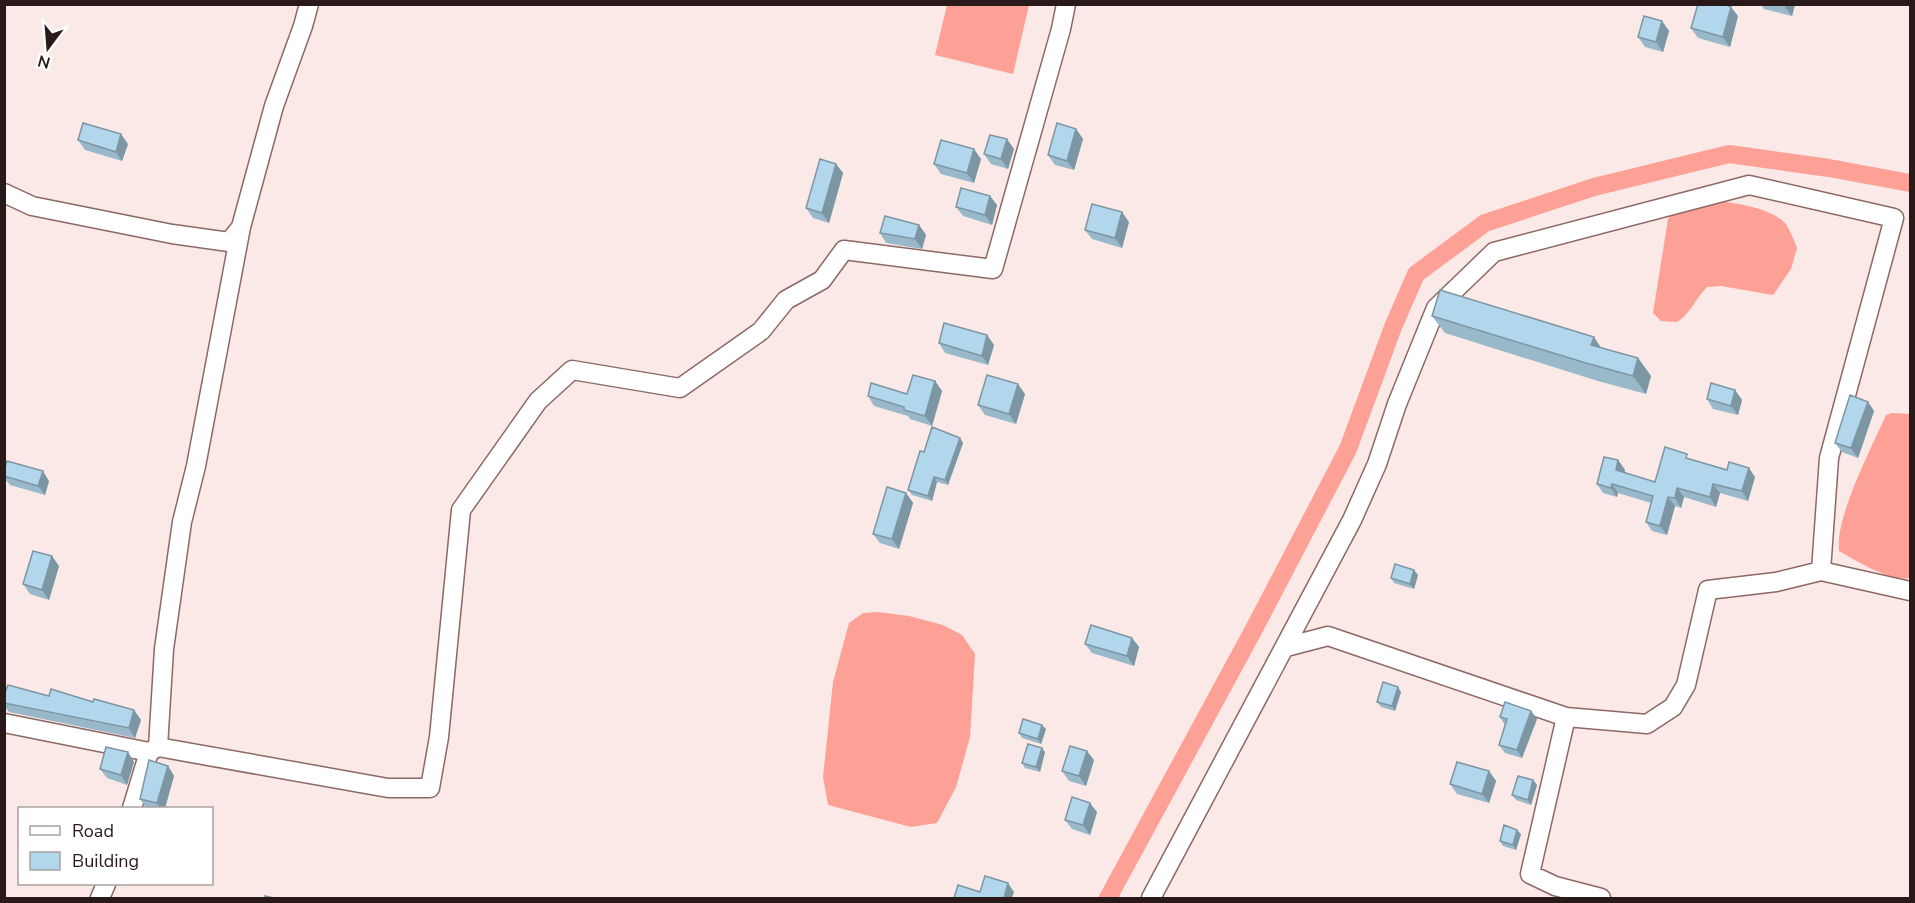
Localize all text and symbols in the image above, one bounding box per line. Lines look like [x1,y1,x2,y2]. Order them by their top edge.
north arrow [18,18,78,78]
text: N [35,49,53,74]
legend [18,807,213,885]
text: Road [72,819,114,843]
text: Building [72,849,139,873]

